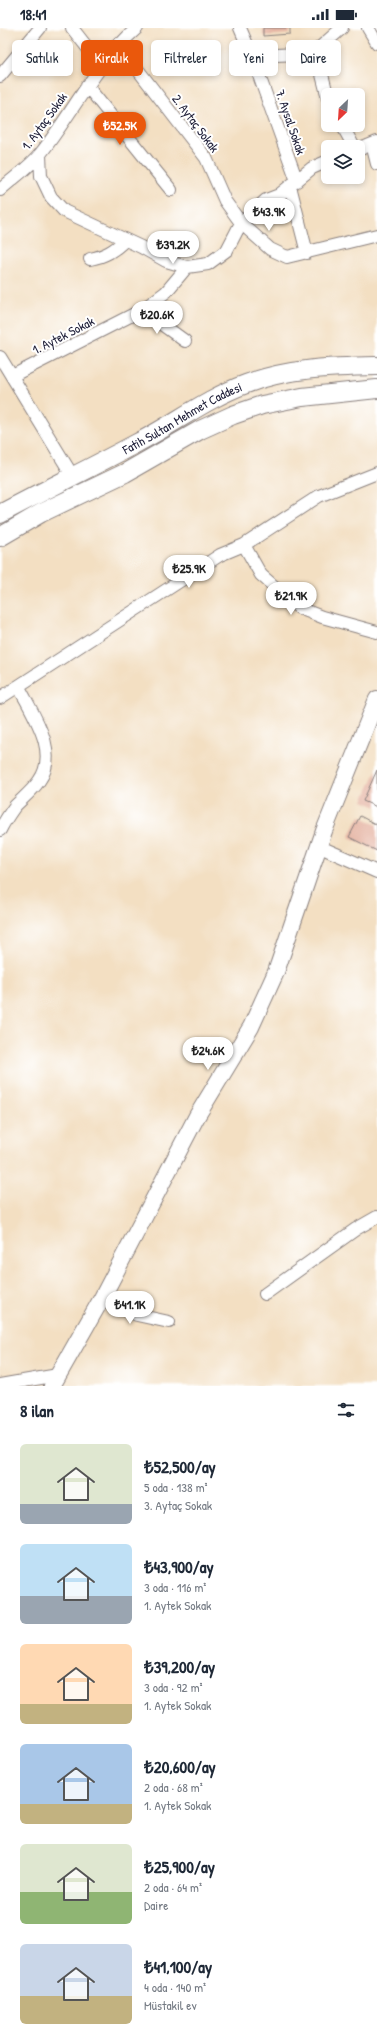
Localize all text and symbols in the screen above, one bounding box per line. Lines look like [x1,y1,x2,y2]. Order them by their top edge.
text: 18:41 [20,4,47,25]
chip: Satılık [12,40,73,76]
chip: Kiralık [81,40,143,76]
chip: Filtreler [151,40,221,76]
chip: Yeni [229,40,278,76]
chip: Daire [286,40,341,76]
street label: 7. Aysal Sokak [271,87,311,157]
street label: 1. Aytaç Sokak [17,88,71,153]
north arrow [321,88,365,132]
map controls [321,88,365,184]
street label: 2. Aytaç Sokak [168,90,224,156]
pin: ₺52.5K [87,112,153,146]
text: ₺52.5K [103,116,137,134]
button: layers [321,140,365,184]
pin: ₺43.9K [236,198,302,232]
text: ₺43.9K [253,202,285,220]
pin: ₺39.2K [140,231,206,265]
text: ₺39.2K [156,235,190,253]
pin: ₺20.6K [124,301,190,335]
text: ₺20.6K [140,305,174,323]
street label: 1. Aytek Sokak [29,311,98,358]
street label: Fatih Sultan Mehmet Caddesi [118,377,244,459]
pin: ₺25.9K [156,555,222,589]
text: ₺25.9K [172,559,206,577]
pin: ₺21.9K [258,582,324,616]
text: ₺21.9K [275,586,307,604]
pin: ₺24.6K [175,1037,241,1071]
text: ₺24.6K [191,1041,225,1059]
pin: ₺41.1K [97,1291,163,1325]
text: ₺41.1K [114,1295,146,1313]
text: 8 ilan [20,1399,54,1422]
icon: filters [335,1399,357,1421]
text: ₺52,500/ay [144,1455,216,1478]
icon: home [52,1460,100,1508]
text: 5 oda · 138 m² [144,1478,207,1496]
text: 3. Aytaç Sokak [144,1496,212,1514]
text: ₺43,900/ay [144,1555,214,1578]
icon: home [52,1560,100,1608]
text: 3 oda · 116 m² [144,1578,206,1596]
text: 1. Aytek Sokak [144,1596,211,1614]
text: ₺39,200/ay [144,1655,215,1678]
icon: home [52,1660,100,1708]
text: 3 oda · 92 m² [144,1678,202,1696]
text: 1. Aytek Sokak [144,1696,211,1714]
text: ₺20,600/ay [144,1755,216,1778]
icon: home [52,1760,100,1808]
text: 2 oda · 68 m² [144,1778,203,1796]
text: 1. Aytek Sokak [144,1796,211,1814]
text: ₺25,900/ay [144,1855,215,1878]
icon: home [52,1860,100,1908]
text: 2 oda · 64 m² [144,1878,202,1896]
text: Daire [144,1896,168,1914]
text: ₺41,100/ay [144,1955,212,1978]
icon: home [52,1960,100,2008]
text: 4 oda · 140 m² [144,1978,206,1996]
text: Müstakil ev [144,1996,197,2014]

